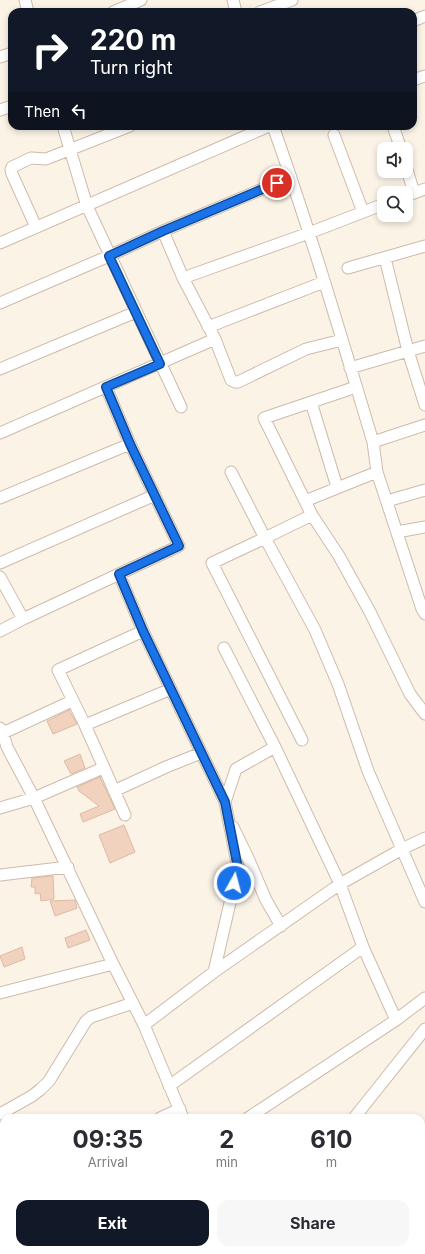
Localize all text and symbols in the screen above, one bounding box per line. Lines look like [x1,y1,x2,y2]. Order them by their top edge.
text: 220 m [90,23,176,57]
icon: right [24,24,76,76]
text: Turn right [90,57,173,78]
icon: left [68,100,90,122]
text: Then [24,102,60,121]
map controls [377,142,413,222]
button: sound [377,142,413,178]
pin [260,166,294,200]
icon: arrive [266,172,288,194]
button: search [377,186,413,222]
position arrow [213,862,255,904]
text: 09:35 [73,1125,143,1154]
text: 2 [219,1125,234,1154]
text: 610 [310,1125,352,1154]
text: Arrival [88,1154,128,1170]
text: min [216,1154,238,1170]
text: m [326,1154,337,1170]
button: Exit [16,1200,209,1246]
button: Share [217,1200,409,1246]

